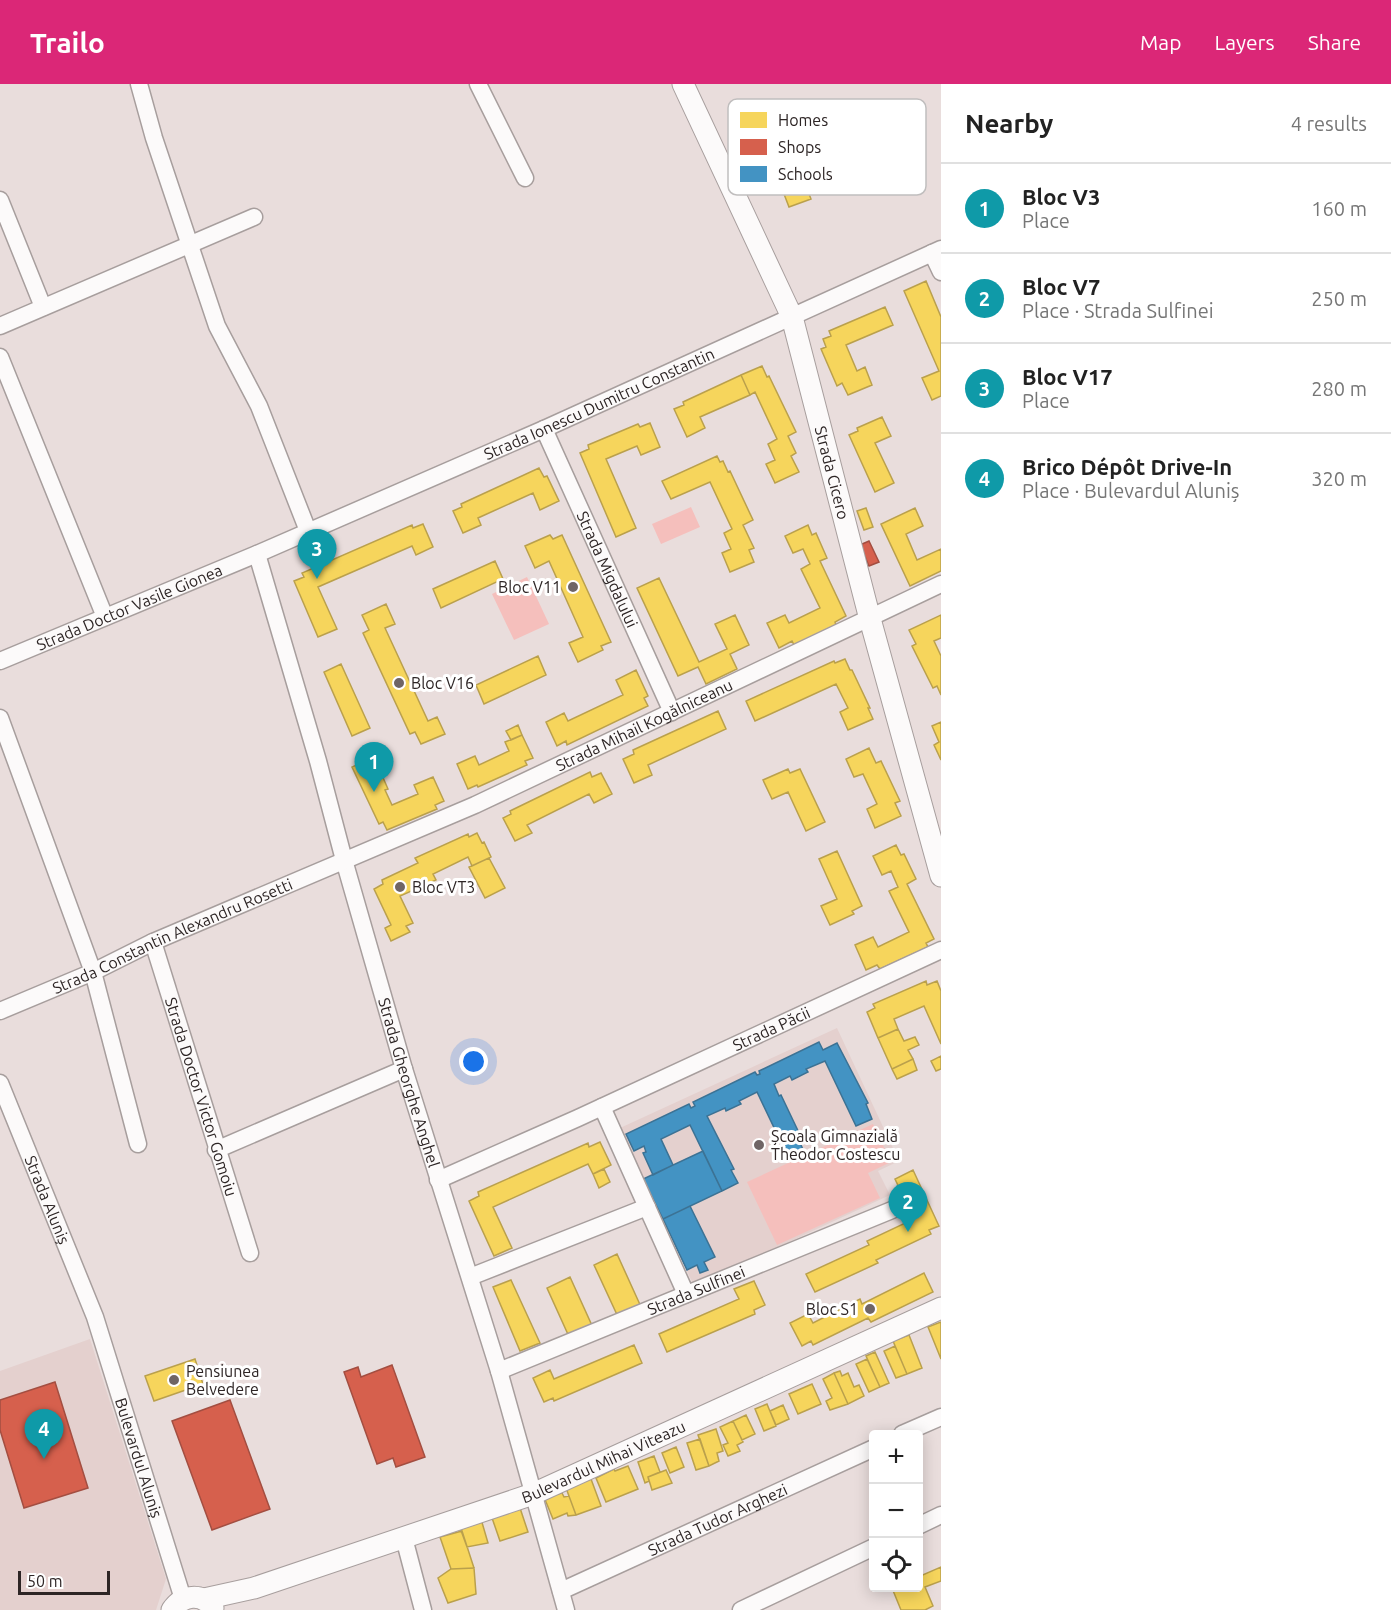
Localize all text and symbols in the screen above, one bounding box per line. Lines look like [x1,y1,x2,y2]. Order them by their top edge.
text: Trailo [30,27,105,58]
text: Map [1140,30,1181,54]
text: Layers [1214,30,1275,54]
text: Share [1308,30,1361,54]
legend [728,99,926,195]
text: Nearby [965,109,1053,138]
text: Homes [778,111,828,129]
text: 4 results [1291,112,1367,135]
text: Shops [778,138,821,156]
text: Schools [778,165,833,183]
text: Bloc V3 [1022,184,1100,209]
text: 1 [979,197,990,220]
text: 160 m [1311,197,1367,220]
text: Place [1022,209,1070,232]
text: Bloc V7 [1022,274,1100,299]
text: 2 [979,287,990,310]
text: 250 m [1311,287,1367,310]
text: Place · Strada Sulfinei [1022,299,1214,322]
street label: Strada Ionescu Dumitru Constantin [481,344,717,463]
text: Bloc V17 [1022,364,1113,389]
text: 3 [979,377,990,400]
text: 280 m [1311,377,1367,400]
text: Place [1022,389,1070,412]
street label: Strada Cicero [812,424,853,521]
text: Brico Dépôt Drive-In [1022,454,1232,479]
text: 4 [979,467,990,490]
text: 320 m [1311,467,1367,490]
text: Place · Bulevardul Aluniș [1022,479,1239,502]
street label: Strada Migdalului [573,508,642,630]
pin: 3 [298,530,336,579]
street label: Strada Doctor Vasile Gionea [34,561,225,654]
place label: Bloc V11 [498,578,561,596]
marker: Bloc V11 [566,580,580,594]
place label: Bloc V16 [411,674,474,692]
street label: Strada Mihail Kogălniceanu [553,675,735,774]
marker: Bloc V16 [392,676,406,690]
pin: 1 [354,742,394,792]
street label: Strada Constantin Alexandru Rosetti [50,875,295,997]
place label: Bloc VT3 [412,878,475,896]
marker: Bloc VT3 [393,880,407,894]
street label: Strada Doctor Victor Gomoiu [162,995,241,1198]
street label: Strada Gheorghe Anghel [375,996,443,1169]
street label: Strada Păcii [730,1003,813,1054]
your location [459,1047,488,1076]
place label: Școala Gimnazială Theodor Costescu [771,1127,900,1163]
marker: Școala Gimnazială Theodor Costescu [752,1138,766,1152]
street label: Strada Aluniș [21,1153,73,1247]
pin: 2 [888,1182,928,1232]
street label: Strada Sulfinei [645,1262,748,1318]
place label: Bloc S1 [806,1300,858,1318]
marker: Bloc S1 [863,1302,877,1316]
place label: Pensiunea Belvedere [186,1362,259,1398]
marker: Pensiunea Belvedere [167,1373,181,1387]
street label: Bulevardul Aluniș [112,1396,166,1520]
pin: 4 [24,1410,63,1459]
street label: Bulevardul Mihai Viteazu [519,1417,688,1506]
map controls [869,1430,923,1592]
button: + [869,1430,923,1484]
street label: Strada Tudor Arghezi [645,1480,790,1559]
button: − [869,1484,923,1538]
button: locate [869,1538,923,1592]
scale bar [18,1568,110,1596]
text: 50 m [27,1572,63,1590]

